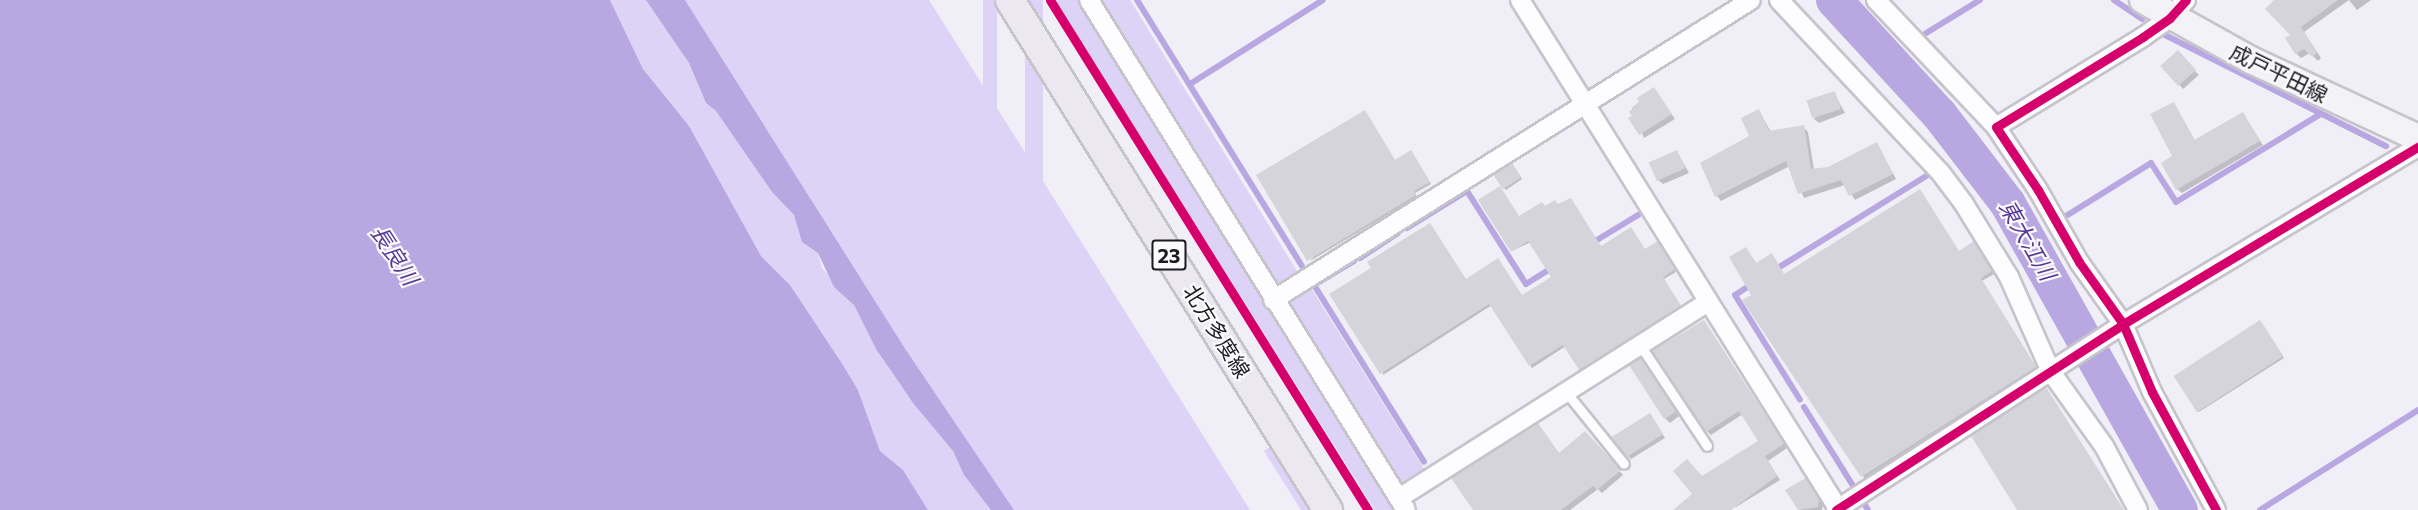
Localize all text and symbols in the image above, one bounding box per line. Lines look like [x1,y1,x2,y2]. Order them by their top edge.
street label: 成戸平田線 [2226,39,2332,107]
water label: 東大江川 [1995,195,2061,285]
water label: 長良川 [366,220,424,290]
road number: 23 [1151,238,1187,272]
street label: 北方多度線 [1178,280,1256,382]

